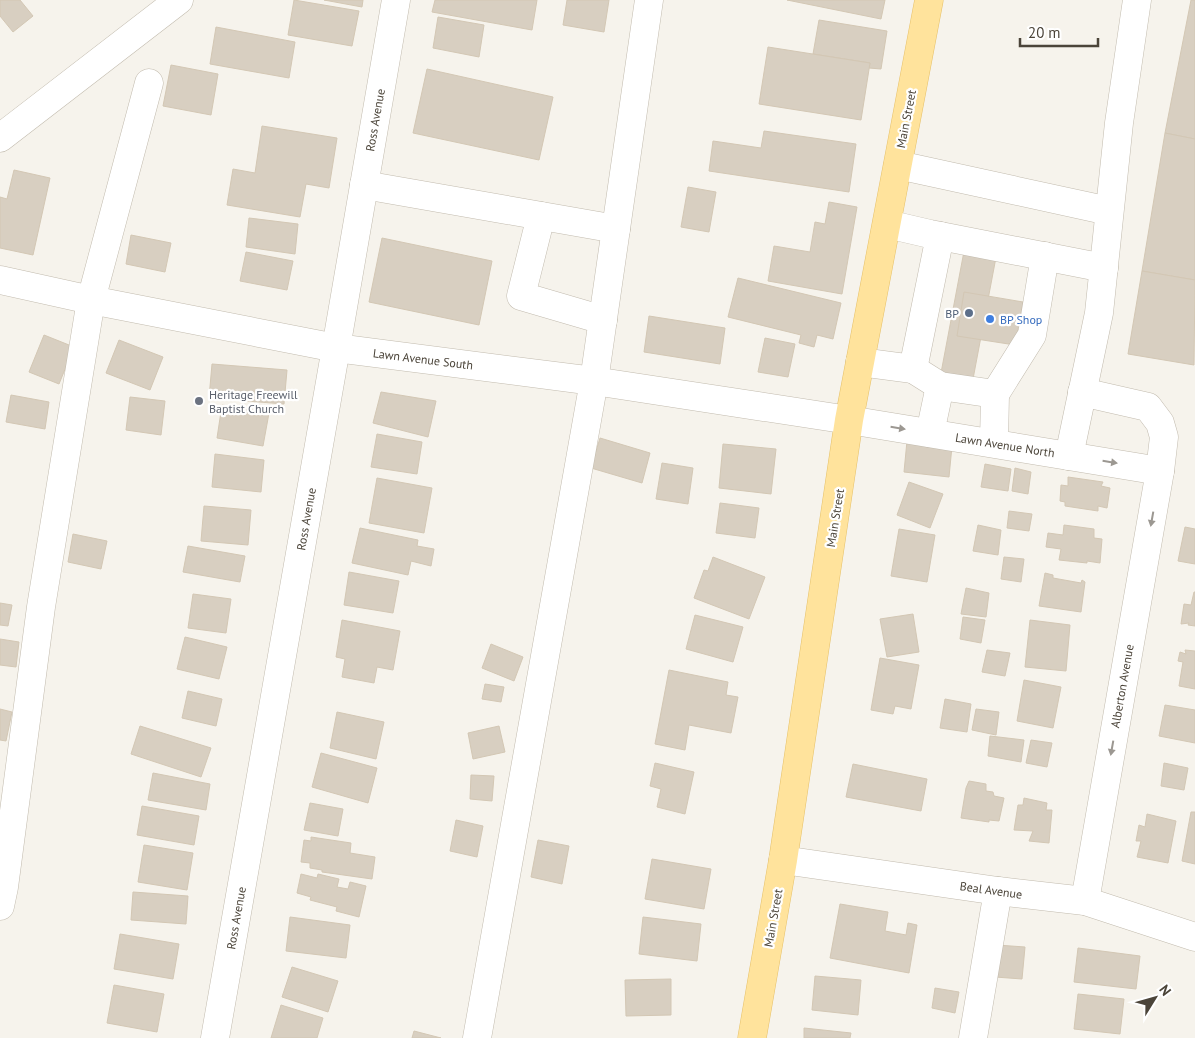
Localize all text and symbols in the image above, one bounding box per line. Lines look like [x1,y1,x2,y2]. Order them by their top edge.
scale bar [1020,15,1098,47]
text: 20 m [1028,23,1061,42]
street label: Ross Avenue [362,87,388,153]
street label: Main Street [893,89,919,149]
place label: BP [945,306,959,321]
marker: BP [963,307,975,319]
place label: BP Shop [1000,312,1042,327]
marker: BP Shop [984,313,996,325]
street label: Lawn Avenue South [372,345,474,373]
place label: Heritage Freewill Baptist Church [209,387,298,416]
marker: Heritage Freewill Baptist Church [193,395,205,407]
one-way arrow [890,424,906,432]
street label: Lawn Avenue North [954,430,1056,460]
one-way arrow [1102,459,1118,467]
street label: Ross Avenue [293,486,319,552]
street label: Main Street [823,488,847,548]
one-way arrow [1147,511,1155,527]
street label: Alberton Avenue [1107,643,1137,729]
one-way arrow [1107,740,1115,756]
street label: Beal Avenue [959,878,1023,902]
street label: Ross Avenue [223,885,249,951]
street label: Main Street [760,888,786,948]
north arrow [1130,973,1180,1023]
text: N [1155,981,1175,999]

